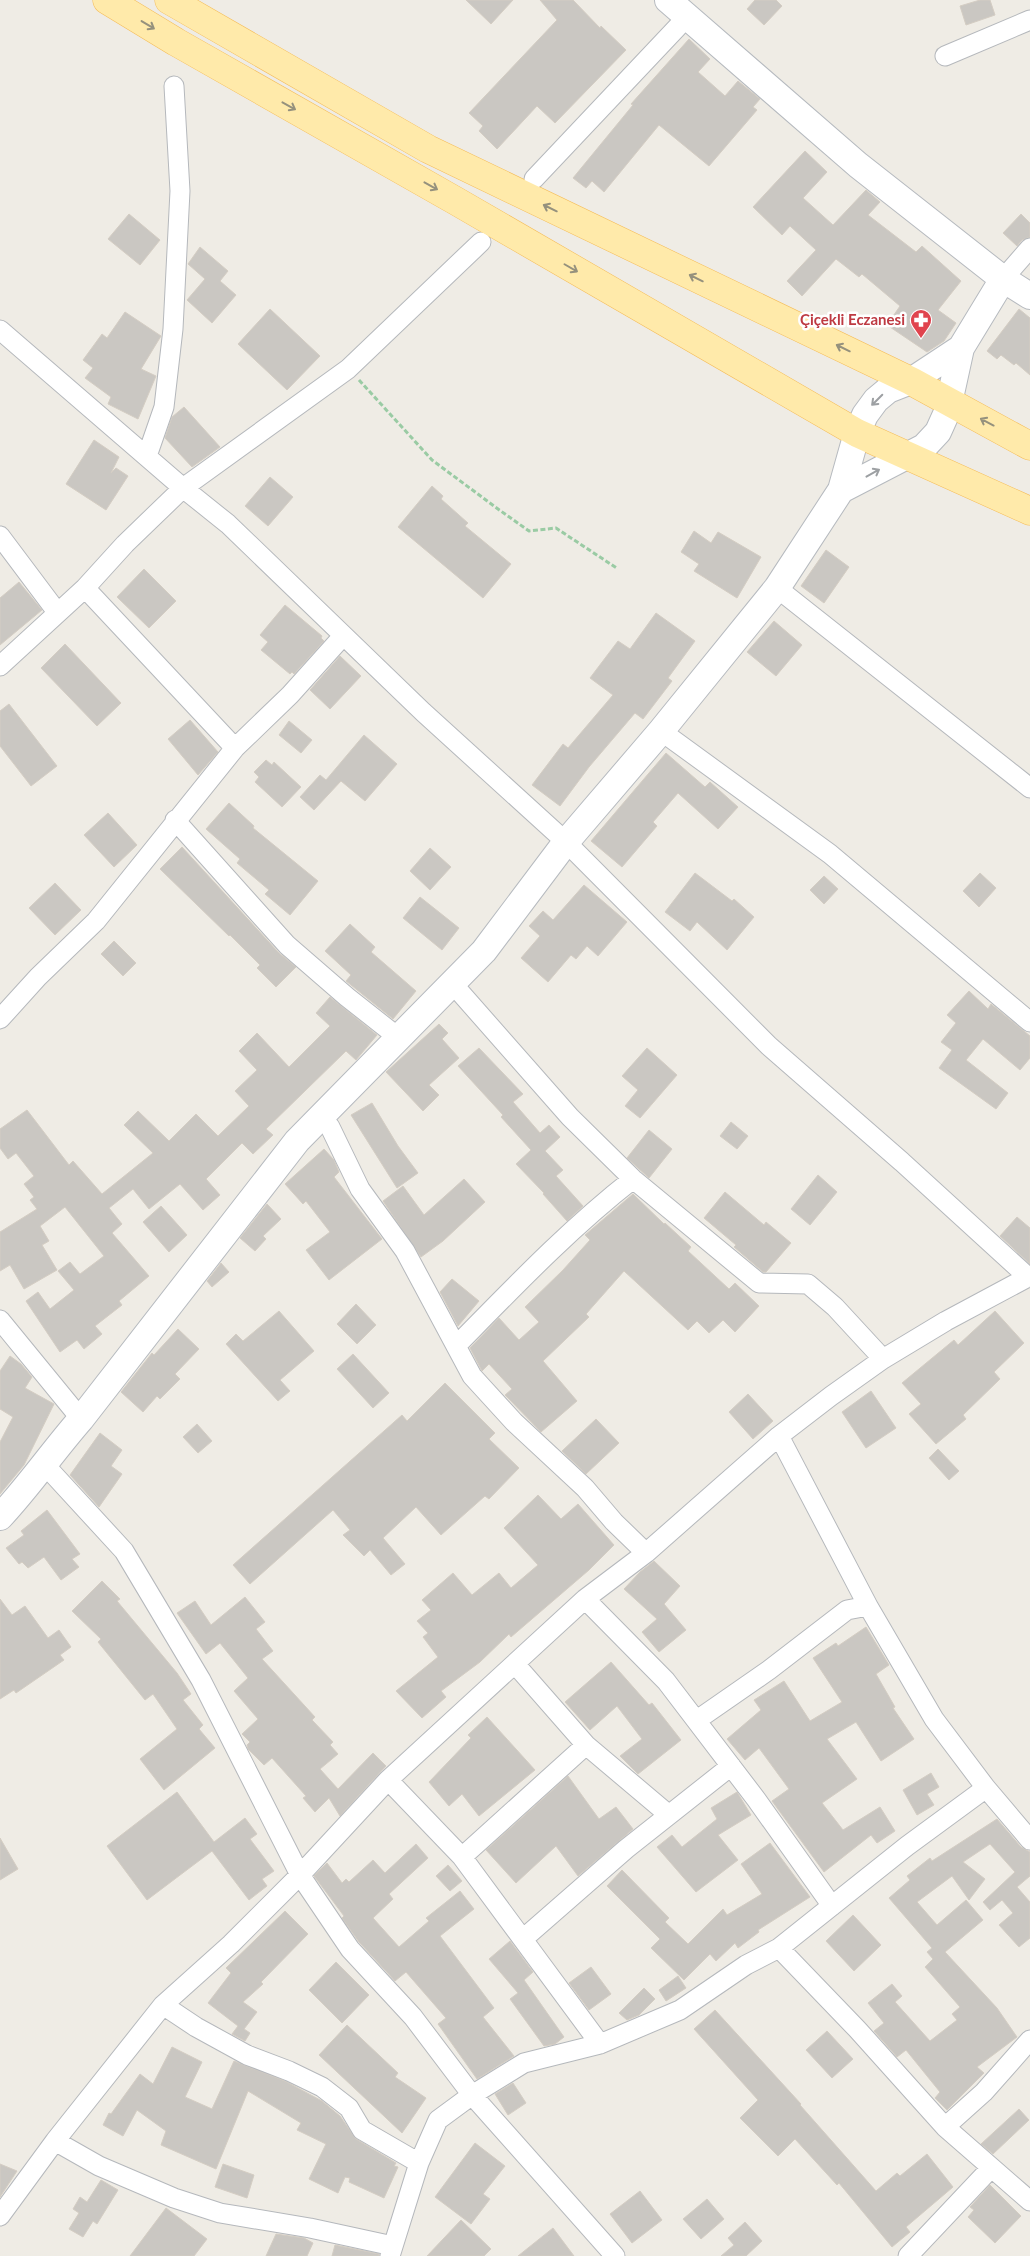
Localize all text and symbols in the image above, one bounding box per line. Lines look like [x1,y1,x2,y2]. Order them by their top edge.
one-way arrow [141,21,155,31]
one-way arrow [282,101,297,111]
one-way arrow [423,181,438,191]
one-way arrow [542,202,557,212]
one-way arrow [564,263,578,273]
one-way arrow [689,273,704,282]
pharmacy icon: Çiçekli Eczanesi [909,308,933,339]
place label: Çiçekli Eczanesi [800,310,905,328]
one-way arrow [835,343,850,353]
one-way arrow [871,394,883,406]
one-way arrow [980,417,995,427]
one-way arrow [865,468,880,478]

